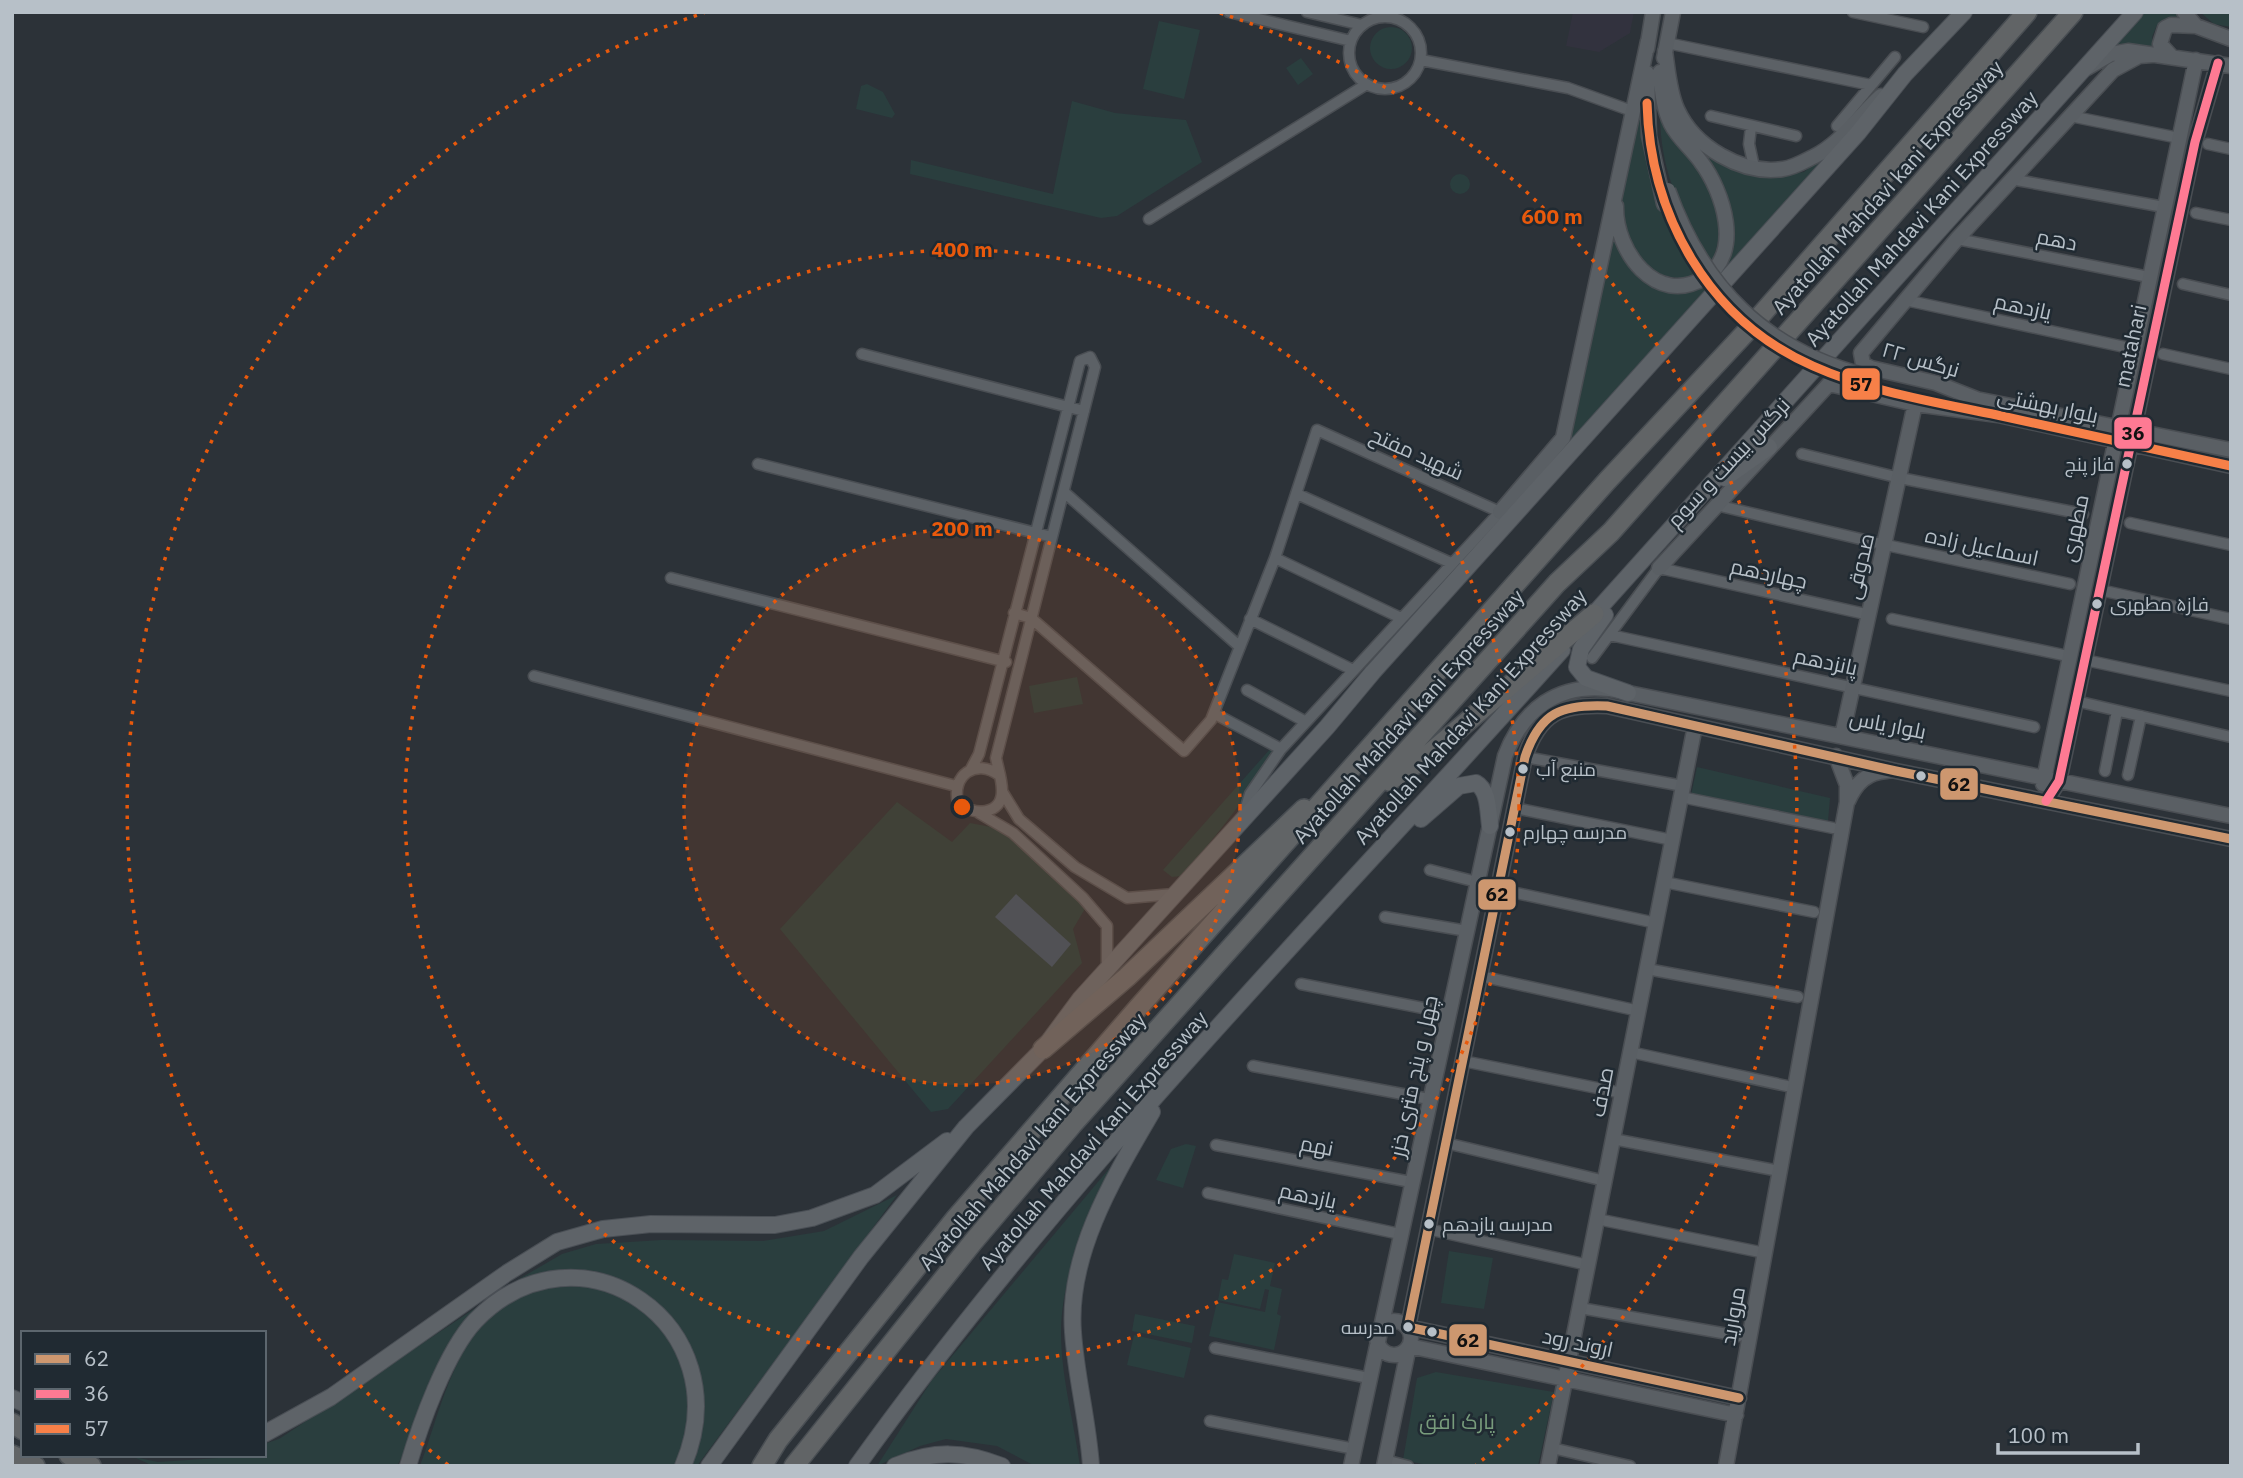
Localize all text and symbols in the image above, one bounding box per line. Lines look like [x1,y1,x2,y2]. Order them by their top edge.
street label: Ayatollah Mahdavi kani Expressway [1765,53,2009,320]
street label: Ayatollah Mahdavi Kani Expressway [1798,84,2044,352]
text: 600 m [1521,202,1583,230]
street label: دهم [2034,221,2080,258]
text: 400 m [931,235,993,263]
street label: یازدهم [1991,286,2055,327]
street label: matahari [2108,302,2152,390]
street label: نرگس ۲۲ [1879,335,1963,383]
line badge: 57 [1841,367,1881,401]
text: 57 [1850,372,1872,396]
street label: بلوار بهشتی [1995,381,2101,429]
street label: نرگس بیست و سوم [1660,391,1796,534]
line badge: 36 [2113,416,2153,450]
street label: شهید مفتح [1365,420,1468,487]
text: 36 [2122,421,2144,445]
place label: فاز پنج [2065,452,2114,478]
marker: فاز پنج [2120,457,2134,471]
street label: مطهری [2053,492,2095,564]
text: 200 m [931,514,993,542]
street label: اسماعیل زاده [1923,520,2041,572]
street label: صدوقی [1838,530,1880,602]
street label: چهاردهم [1728,551,1810,596]
street label: Ayatollah Mahdavi kani Expressway [1286,582,1530,849]
street label: Ayatollah Mahdavi Kani Expressway [1347,582,1593,850]
place label: فاز۵ مطهری [2110,592,2209,616]
marker: فاز۵ مطهری [2090,597,2104,611]
street label: پانزدهم [1791,641,1861,682]
street label: بلوار یاس [1847,703,1929,745]
place label: منبع آب [1536,757,1596,783]
marker: منبع آب [1516,762,1530,776]
line badge: 62 [1939,767,1979,801]
unlabelled marker [1914,769,1928,783]
text: 62 [1948,772,1970,796]
centre of rings [950,795,974,819]
place label: مدرسه چهارم [1523,820,1627,846]
marker: مدرسه چهارم [1503,825,1517,839]
line badge: 62 [1477,878,1517,911]
text: 62 [1486,882,1508,906]
street label: چهل و پنج متری خزر [1382,993,1445,1161]
street label: Ayatollah Mahdavi Kani Expressway [972,1004,1214,1276]
street label: Ayatollah Mahdavi kani Expressway [912,1006,1152,1276]
street label: صدف [1582,1065,1620,1119]
street label: نهم [1298,1128,1336,1163]
street label: یازدهم [1276,1175,1340,1216]
place label: مدرسه یازدهم [1442,1212,1553,1238]
marker: مدرسه یازدهم [1422,1217,1436,1231]
street label: مروارید [1713,1284,1751,1348]
place label: مدرسه [1341,1315,1395,1339]
marker: مدرسه [1401,1320,1415,1334]
street label: اروند رود [1540,1321,1616,1363]
line badge: 62 [1448,1323,1488,1357]
unlabelled marker [1425,1325,1439,1339]
text: 62 [1457,1328,1479,1352]
legend [21,1331,266,1457]
text: 62 [84,1344,109,1372]
text: 36 [84,1379,109,1407]
park label: پارک افق [1419,1407,1495,1436]
scale bar [1998,1412,2138,1456]
text: 57 [84,1414,109,1442]
text: 100 m [2008,1421,2069,1449]

